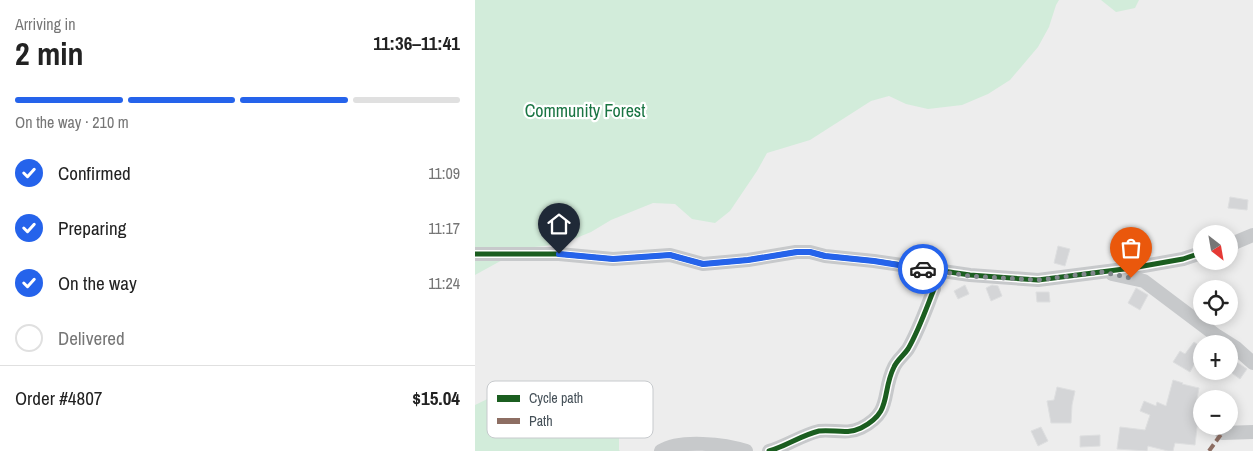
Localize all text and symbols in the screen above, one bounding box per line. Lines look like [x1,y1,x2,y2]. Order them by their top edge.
text: Arriving in [15,13,76,35]
text: 11:36–11:41 [373,30,460,56]
text: 2 min [15,32,84,75]
park label: Community Forest [525,98,645,123]
text: On the way · 210 m [15,111,129,133]
icon: check [15,159,43,187]
text: Confirmed [58,160,131,186]
text: 11:09 [428,162,460,184]
pin [538,203,580,254]
icon: home [545,210,573,238]
icon: check [15,214,43,242]
text: Preparing [58,215,126,241]
text: 11:17 [428,217,460,239]
north arrow [1193,225,1237,270]
map controls [1193,225,1238,435]
pin [1110,227,1152,278]
icon: bag [1117,234,1145,262]
courier [898,244,948,294]
icon: car [909,255,937,283]
icon: check [15,269,43,297]
text: On the way [58,270,137,296]
text: 11:24 [428,272,460,294]
button: locate [1193,280,1238,325]
text: Delivered [58,325,125,351]
button: + [1193,335,1238,380]
legend [487,381,653,438]
text: Order #4807 [15,385,102,411]
text: $15.04 [412,385,460,411]
text: Cycle path [529,389,583,407]
button: − [1193,390,1238,435]
text: Path [529,412,553,430]

